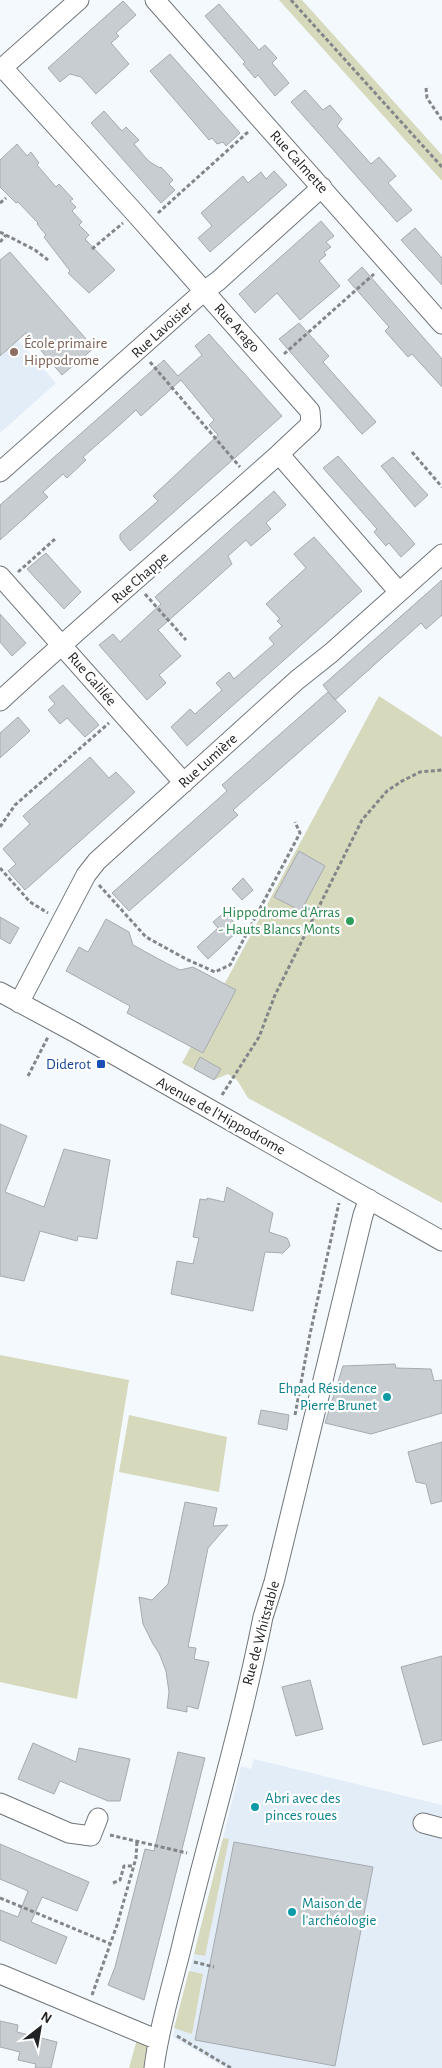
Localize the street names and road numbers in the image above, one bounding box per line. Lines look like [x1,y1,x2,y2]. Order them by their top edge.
street label: Rue Calmette [267,128,331,196]
street label: Rue Lavoisier [129,299,195,361]
street label: Rue Arago [211,301,263,355]
street label: Rue Chappe [109,549,171,607]
street label: Rue Galilée [65,649,119,709]
street label: Rue Lumière [176,731,240,791]
street label: Avenue de l'Hippodrome [154,1074,288,1158]
street label: Rue de Whitstable [240,1579,282,1687]

